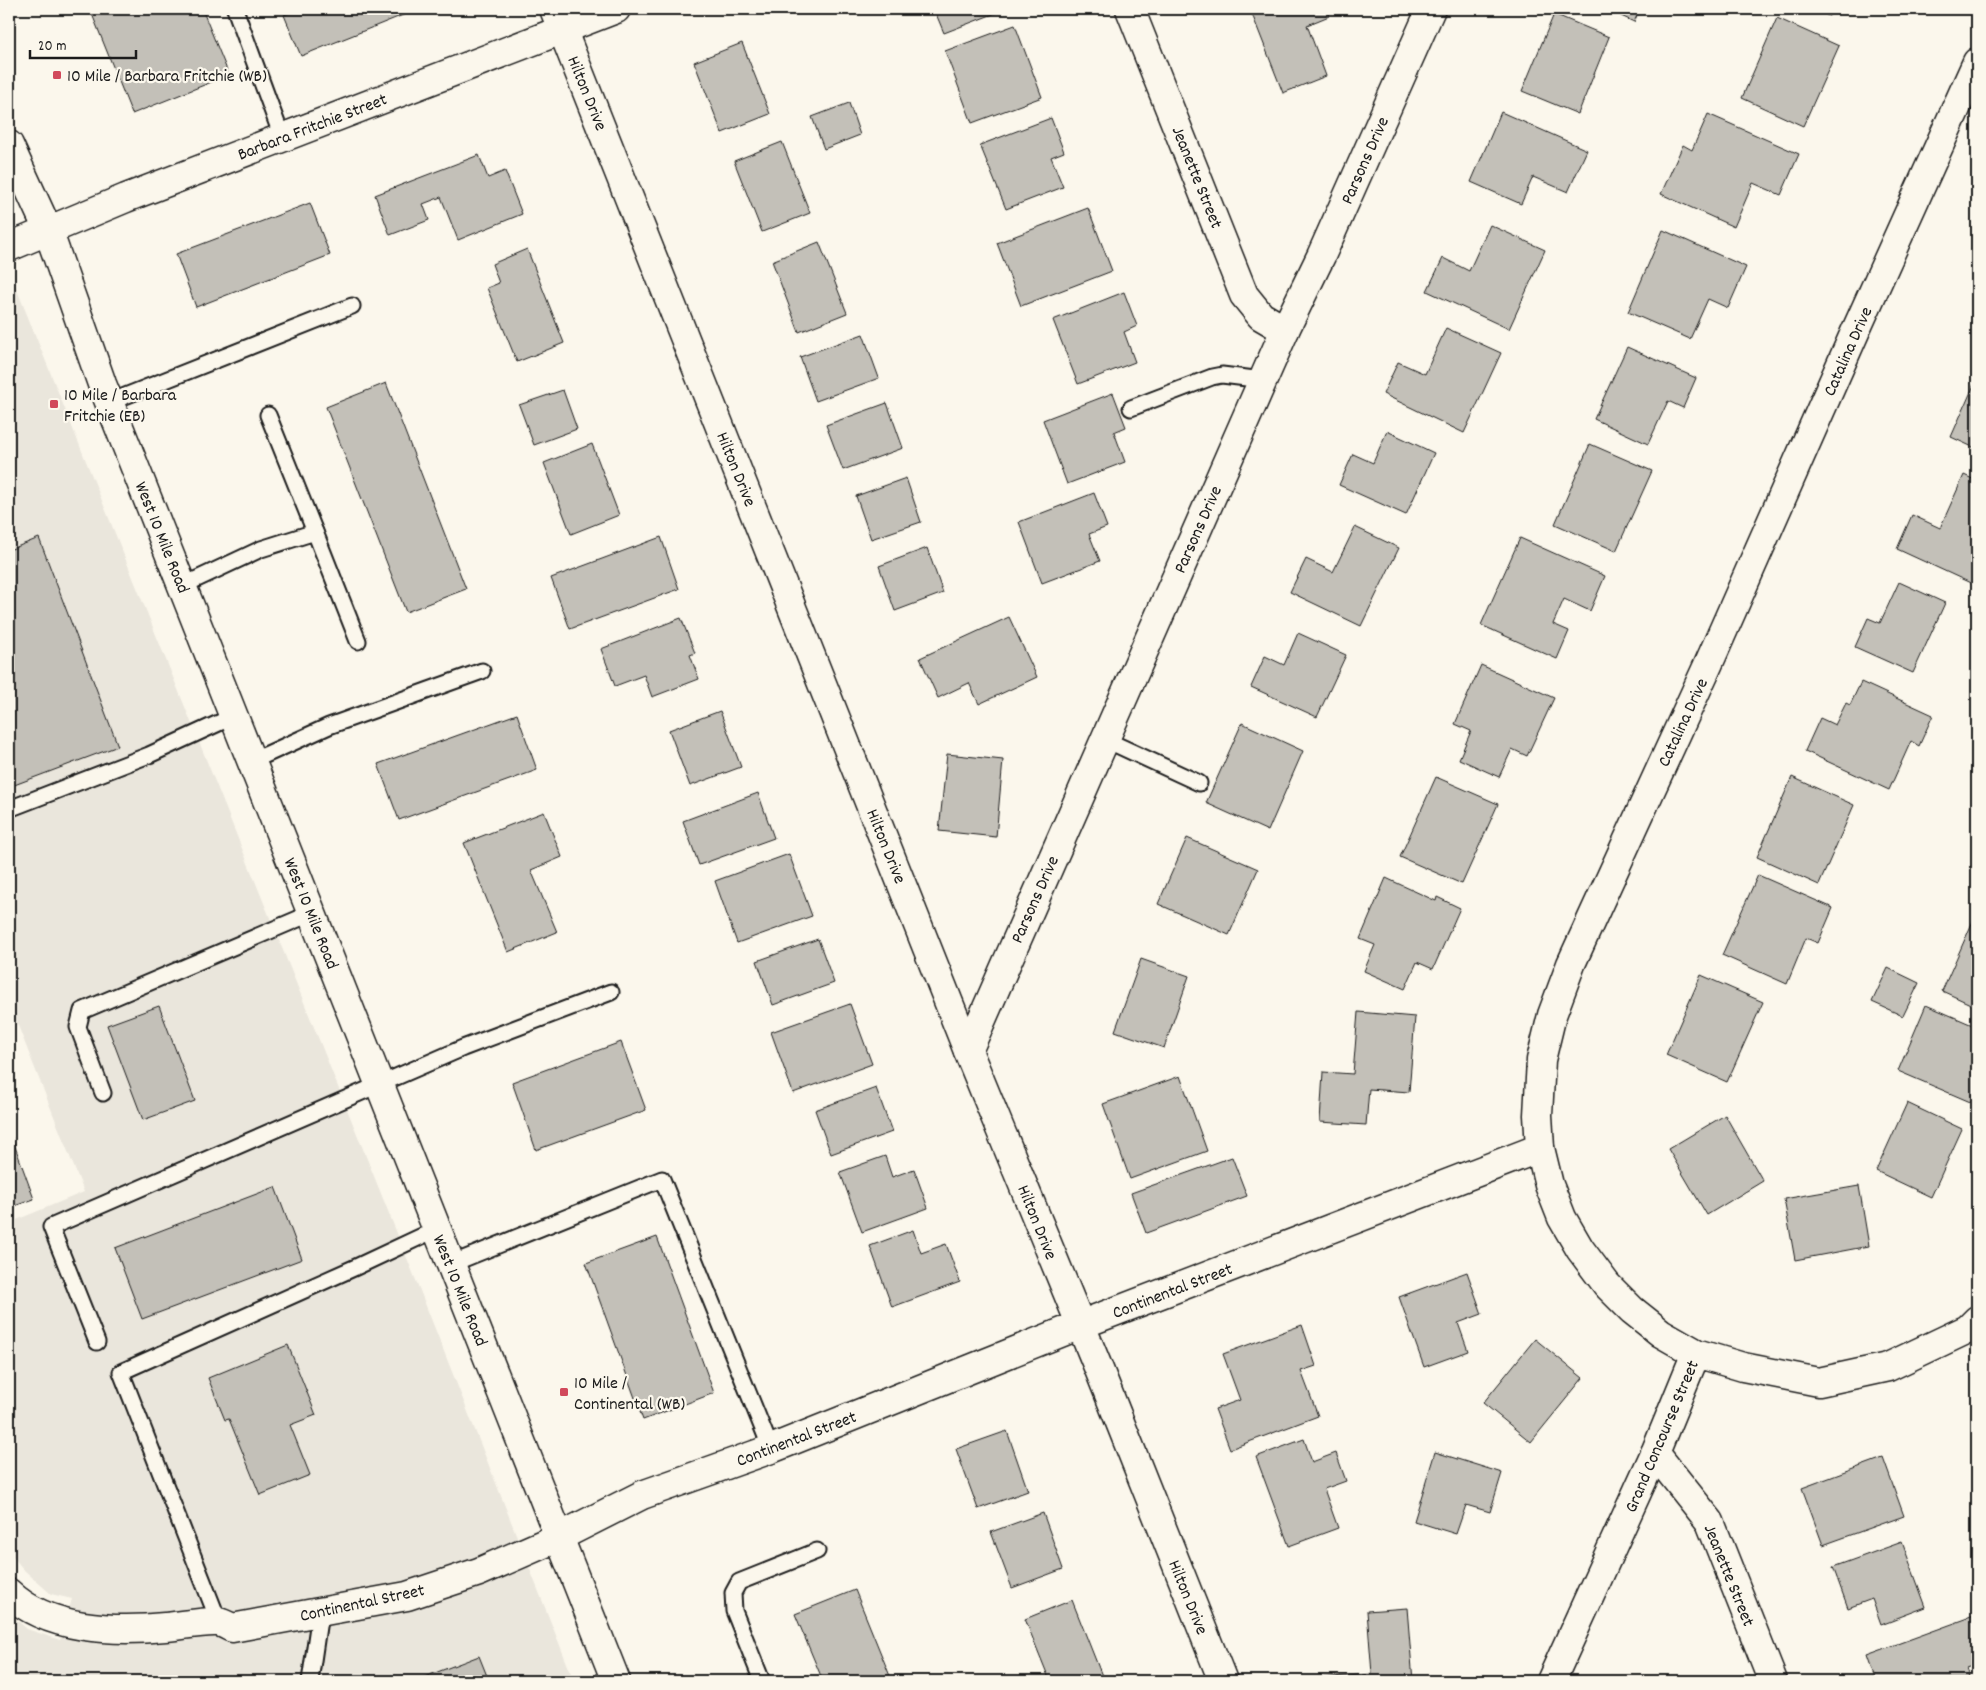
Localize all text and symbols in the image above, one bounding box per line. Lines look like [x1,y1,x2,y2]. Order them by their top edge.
scale bar [30,28,136,60]
text: 20 m [38,36,66,58]
street label: Hilton Drive [559,53,612,135]
place label: 10 Mile / Barbara Fritchie (WB) [67,65,267,90]
marker: 10 Mile / Barbara Fritchie (WB) [51,69,63,81]
street label: Barbara Fritchie Street [235,88,392,168]
street label: Parsons Drive [1336,113,1397,209]
street label: Jeanette Street [1164,123,1228,233]
street label: Catalina Drive [1818,303,1880,401]
place label: 10 Mile / Barbara Fritchie (EB) [64,384,177,430]
marker: 10 Mile / Barbara Fritchie (EB) [48,398,60,410]
street label: Hilton Drive [708,429,761,511]
street label: West 10 Mile Road [127,478,194,597]
street label: Parsons Drive [1169,482,1230,578]
street label: Catalina Drive [1653,674,1716,772]
street label: Hilton Drive [858,806,911,888]
street label: Parsons Drive [1006,852,1067,948]
street label: West 10 Mile Road [276,854,343,973]
street label: Hilton Drive [1009,1182,1062,1264]
street label: West 10 Mile Road [425,1231,492,1350]
street label: Continental Street [1109,1258,1237,1327]
street label: Grand Concourse Street [1620,1357,1707,1517]
place label: 10 Mile / Continental (WB) [574,1372,685,1418]
marker: 10 Mile / Continental (WB) [558,1386,570,1398]
street label: Continental Street [733,1406,861,1475]
street label: Jeanette Street [1696,1521,1760,1631]
street label: Hilton Drive [1160,1557,1213,1639]
street label: Continental Street [298,1579,428,1630]

